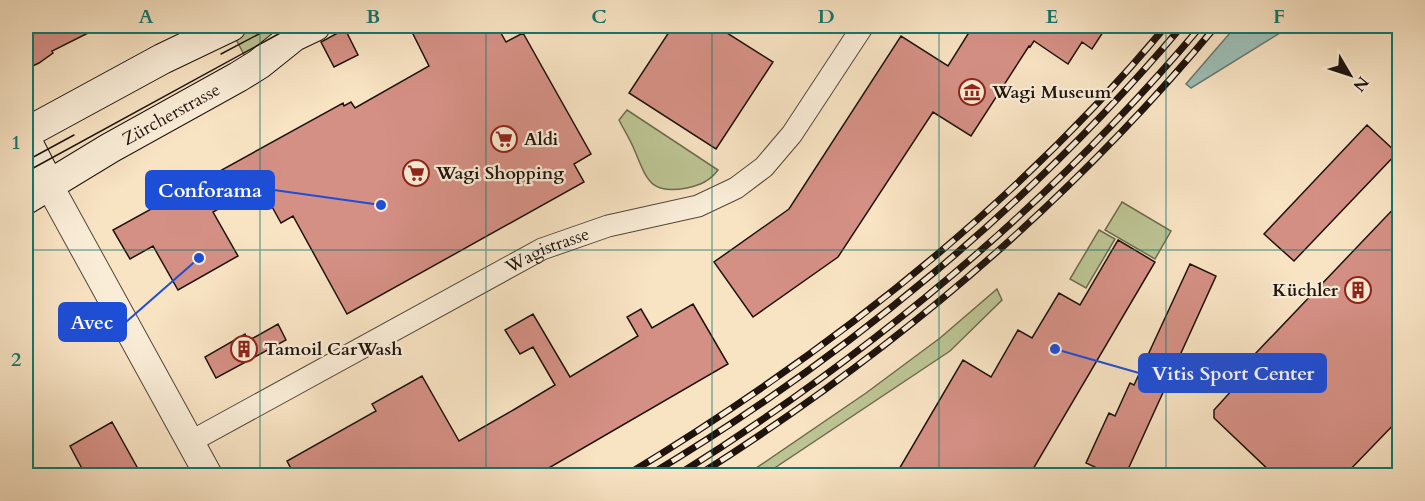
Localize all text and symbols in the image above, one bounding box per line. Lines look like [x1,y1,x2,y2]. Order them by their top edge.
text: A [138,3,154,30]
text: B [366,3,380,30]
text: C [591,3,607,30]
text: D [817,3,835,30]
text: E [1046,3,1058,30]
text: F [1273,3,1285,30]
north arrow [1320,45,1380,105]
text: N [1348,71,1374,96]
street label: Zürcherstrasse [118,77,225,152]
museum icon: Wagi Museum [957,77,987,107]
place label: Wagi Museum [991,80,1112,105]
supermarket icon: Aldi [489,124,519,154]
place label: Aldi [524,127,559,152]
text: 1 [11,129,21,156]
supermarket icon: Wagi Shopping [401,158,431,188]
place label: Wagi Shopping [435,161,564,186]
callout: Conforama [146,171,274,209]
text: Conforama [158,177,262,204]
street label: Wagistrasse [500,221,593,280]
building icon: Küchler [1343,275,1373,305]
place label: Küchler [1272,278,1339,303]
callout: Avec [59,303,126,341]
text: Avec [71,309,113,336]
building icon: Tamoil CarWash [229,334,259,364]
place label: Tamoil CarWash [264,337,402,362]
text: 2 [11,346,21,373]
callout: Vitis Sport Center [1139,354,1326,392]
text: Vitis Sport Center [1152,360,1315,387]

